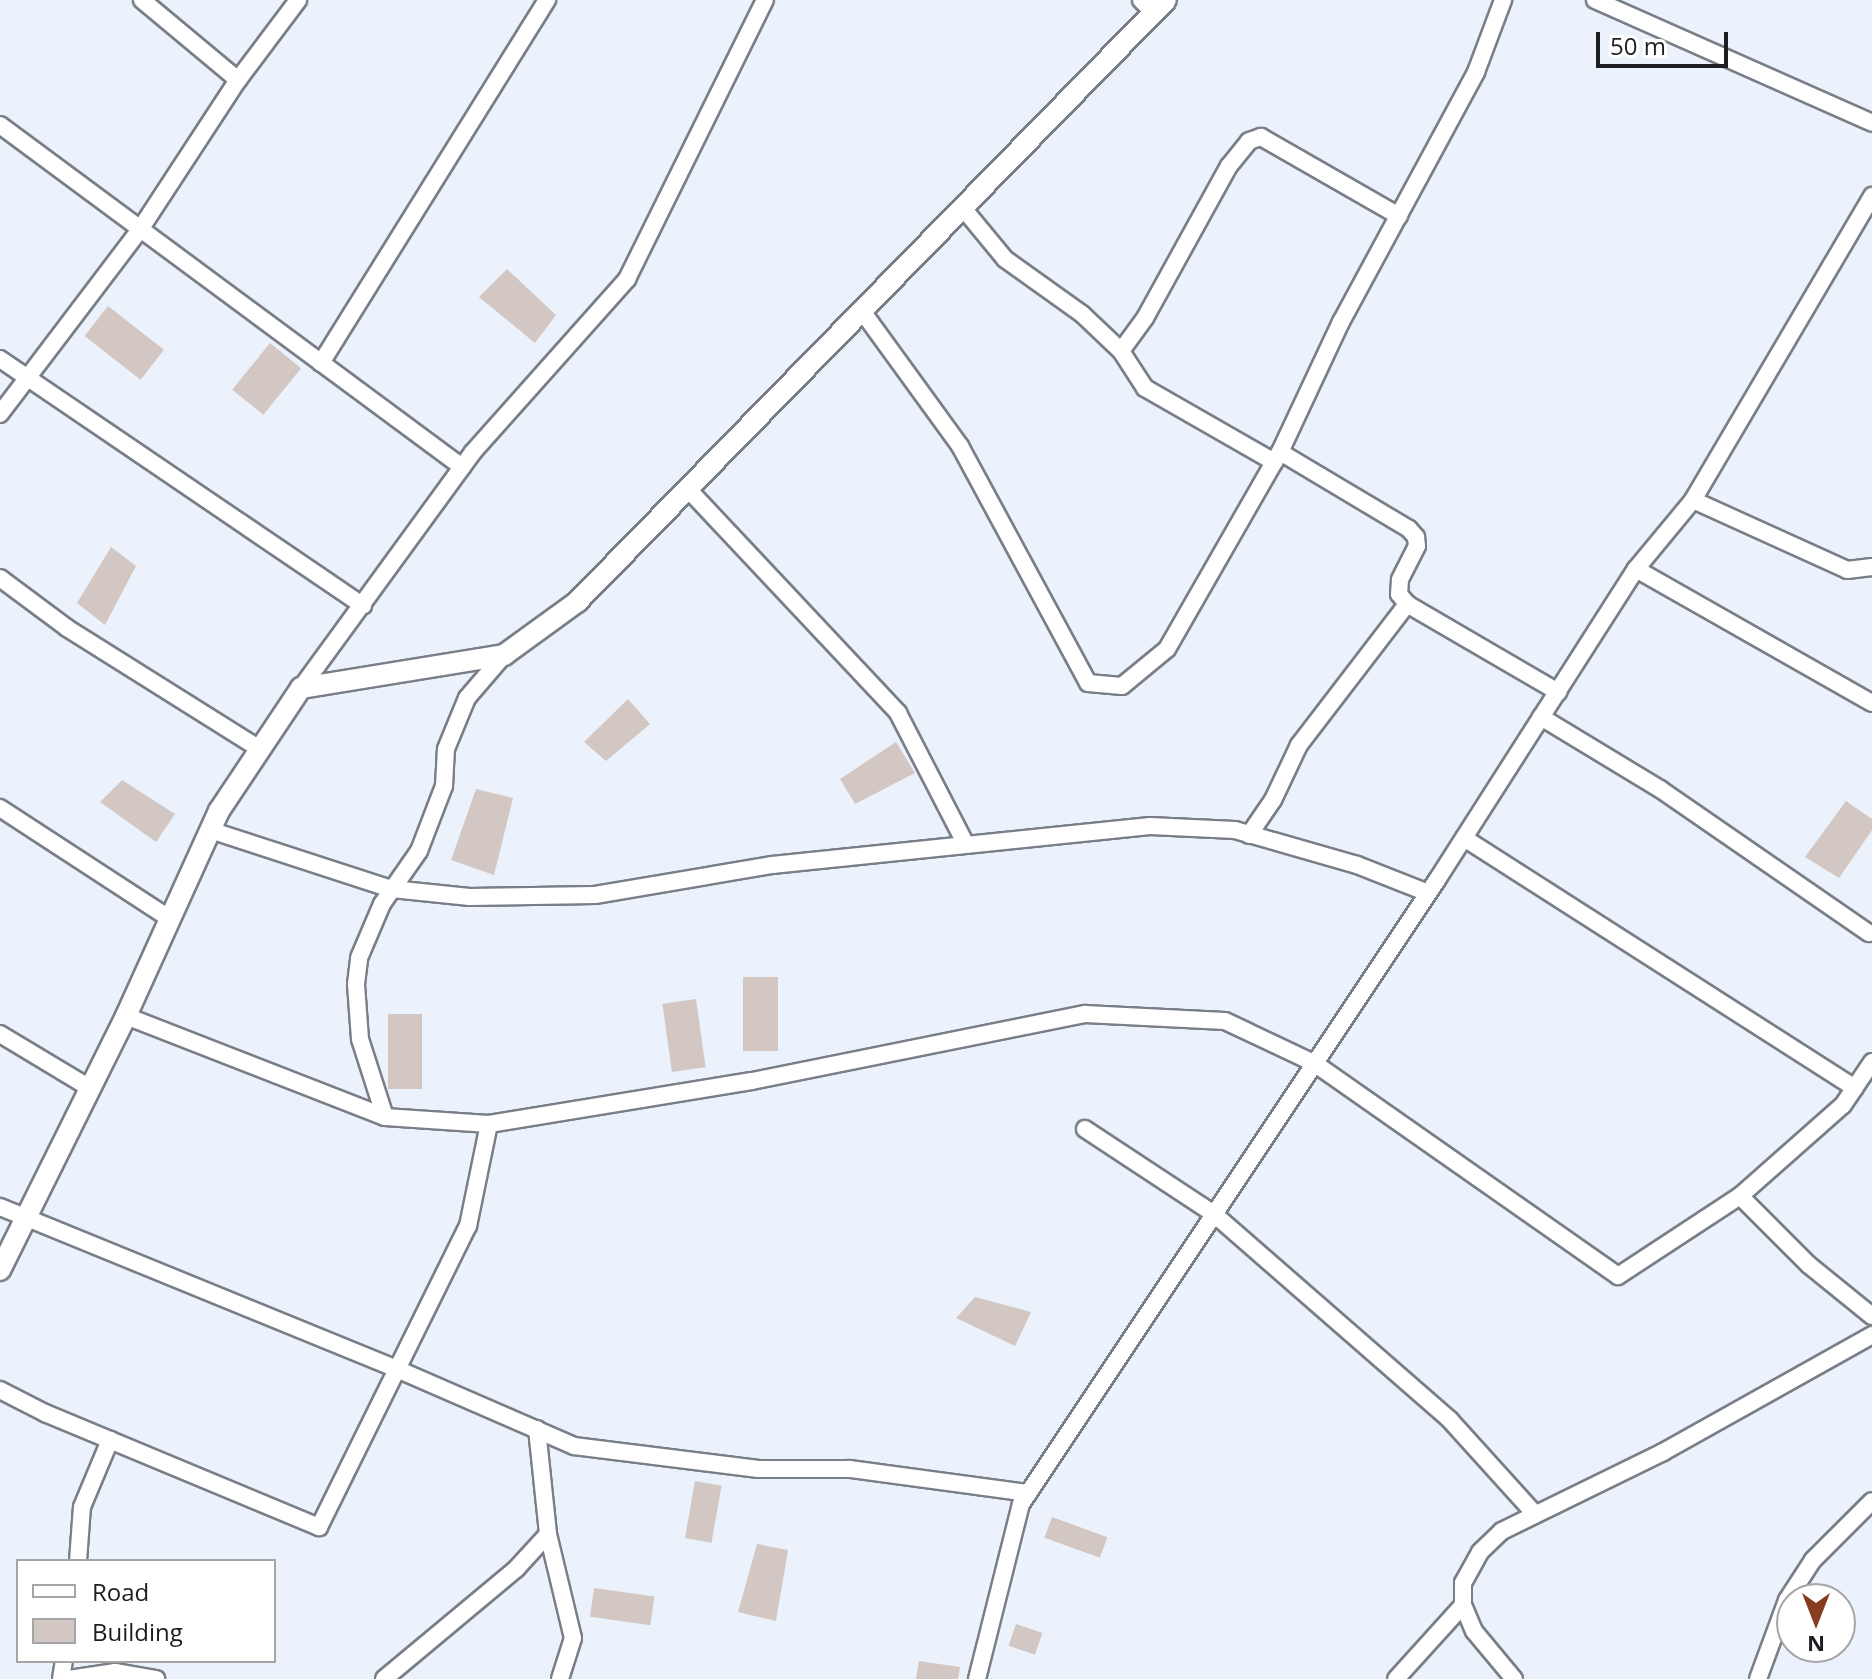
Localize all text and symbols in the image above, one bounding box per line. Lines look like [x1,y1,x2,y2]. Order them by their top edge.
scale bar [1600,16,1732,66]
text: 50 m [1610,29,1666,62]
legend [16,1559,276,1663]
text: Road [92,1575,149,1608]
north arrow [1776,1583,1856,1663]
text: Building [92,1615,183,1648]
text: N [1807,1630,1825,1660]

